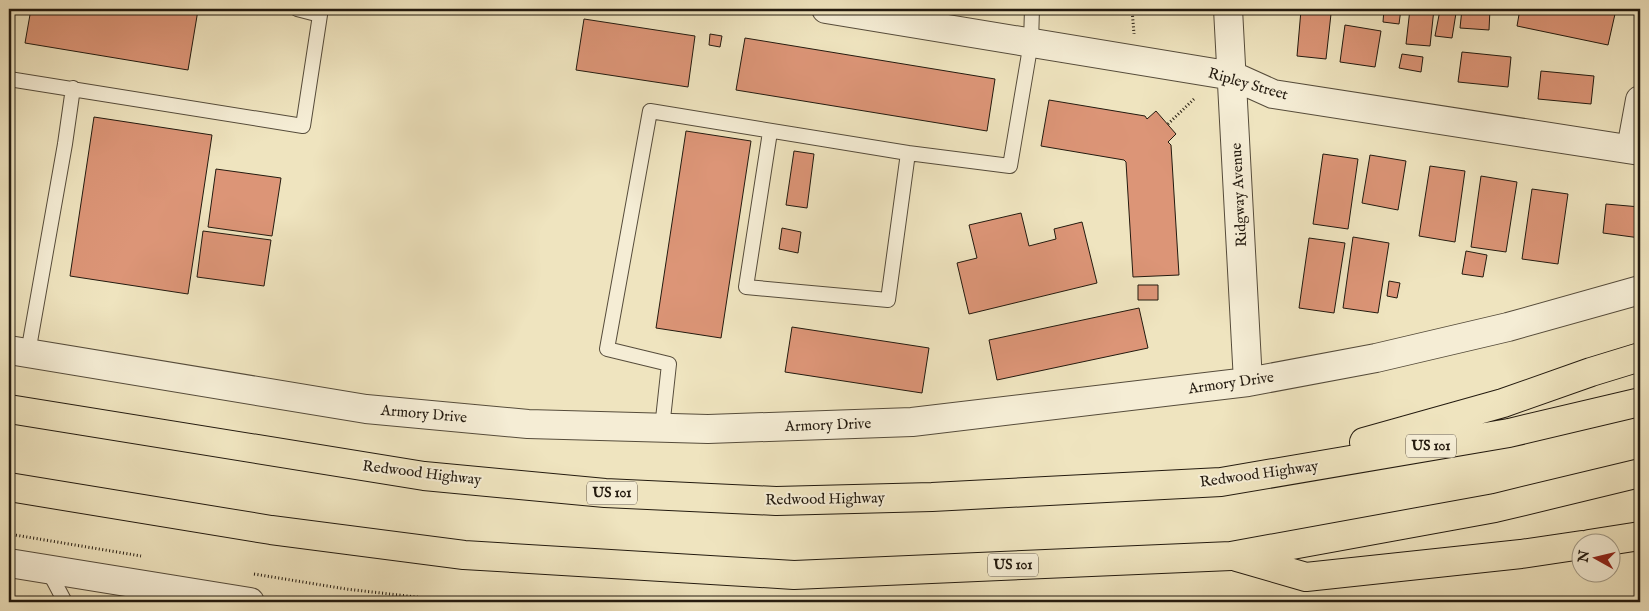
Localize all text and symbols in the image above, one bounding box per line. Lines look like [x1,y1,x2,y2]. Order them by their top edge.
street label: Ripley Street [1206,64,1290,104]
street label: Ridgway Avenue [1227,142,1251,248]
street label: Armory Drive [1186,368,1275,399]
street label: Armory Drive [379,401,468,427]
street label: Armory Drive [784,414,872,436]
road number: US 101 [1406,434,1456,458]
street label: Redwood Highway [361,456,483,490]
street label: Redwood Highway [1198,456,1320,492]
road number: US 101 [587,482,637,504]
street label: Redwood Highway [765,488,886,510]
north arrow [1572,534,1622,584]
text: N [1574,549,1594,565]
road number: US 101 [988,554,1038,576]

